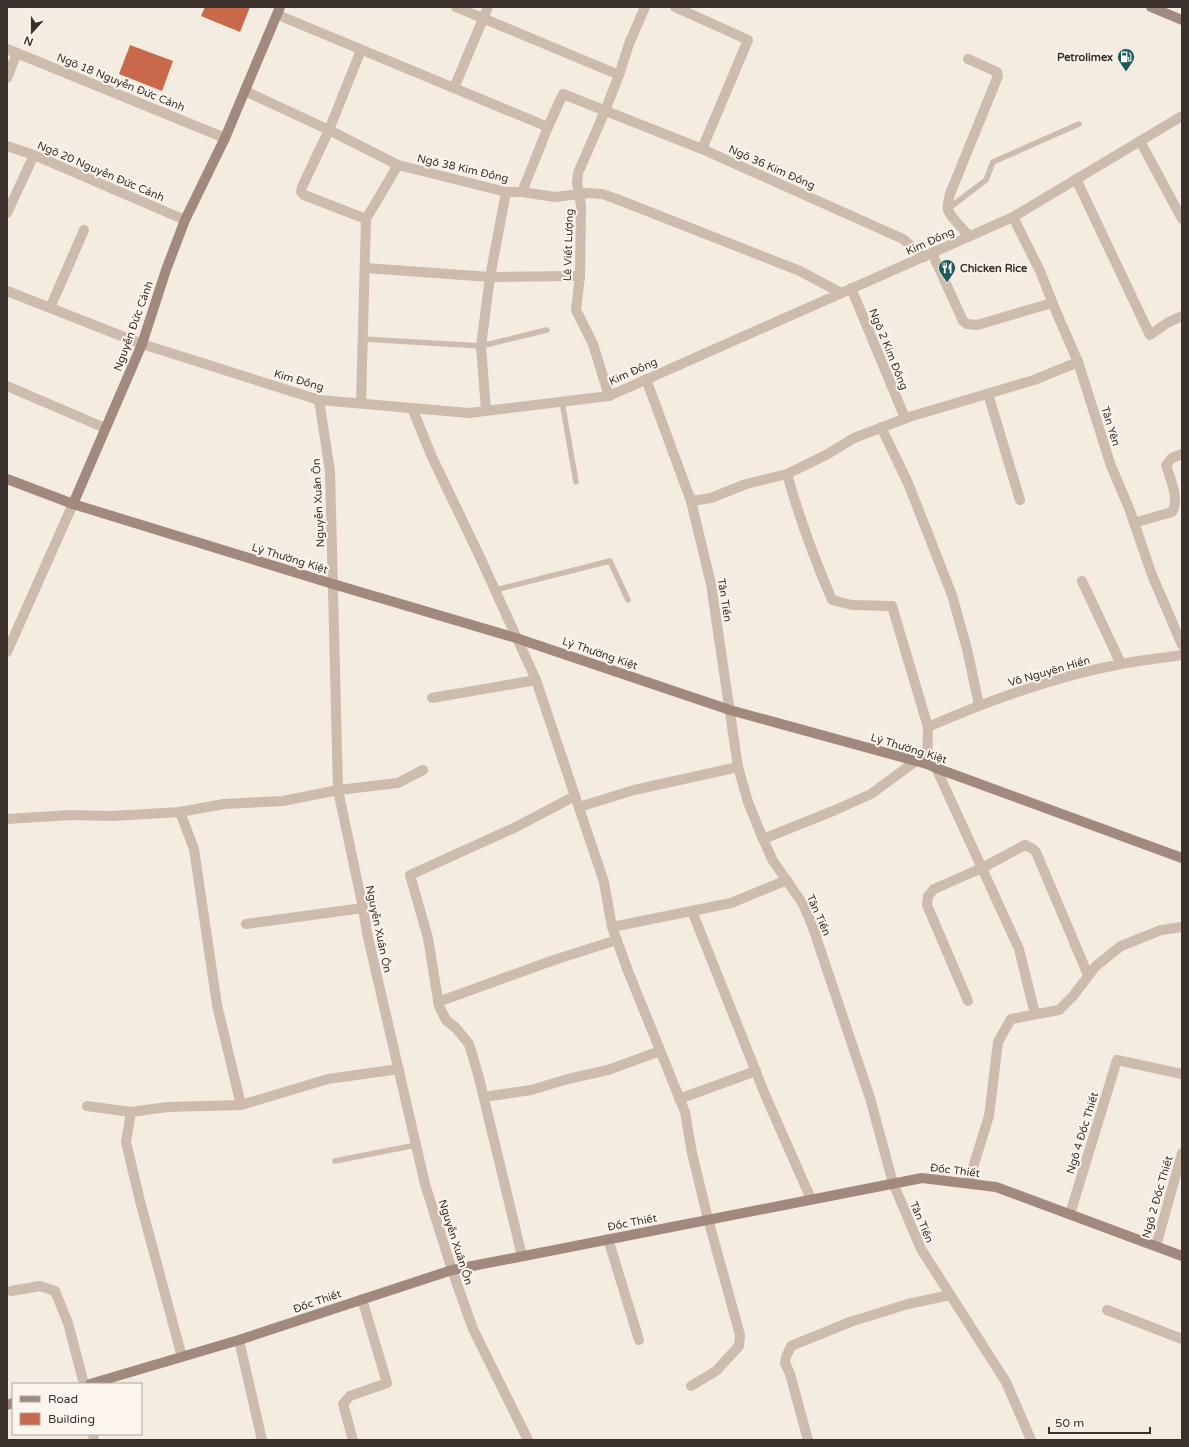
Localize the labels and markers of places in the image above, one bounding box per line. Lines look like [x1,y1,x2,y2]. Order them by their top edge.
fuel station icon: Petrolimex [1116,47,1136,72]
place label: Petrolimex [1057,51,1113,64]
restaurant icon: Chicken Rice [937,258,957,283]
place label: Chicken Rice [960,262,1028,275]

